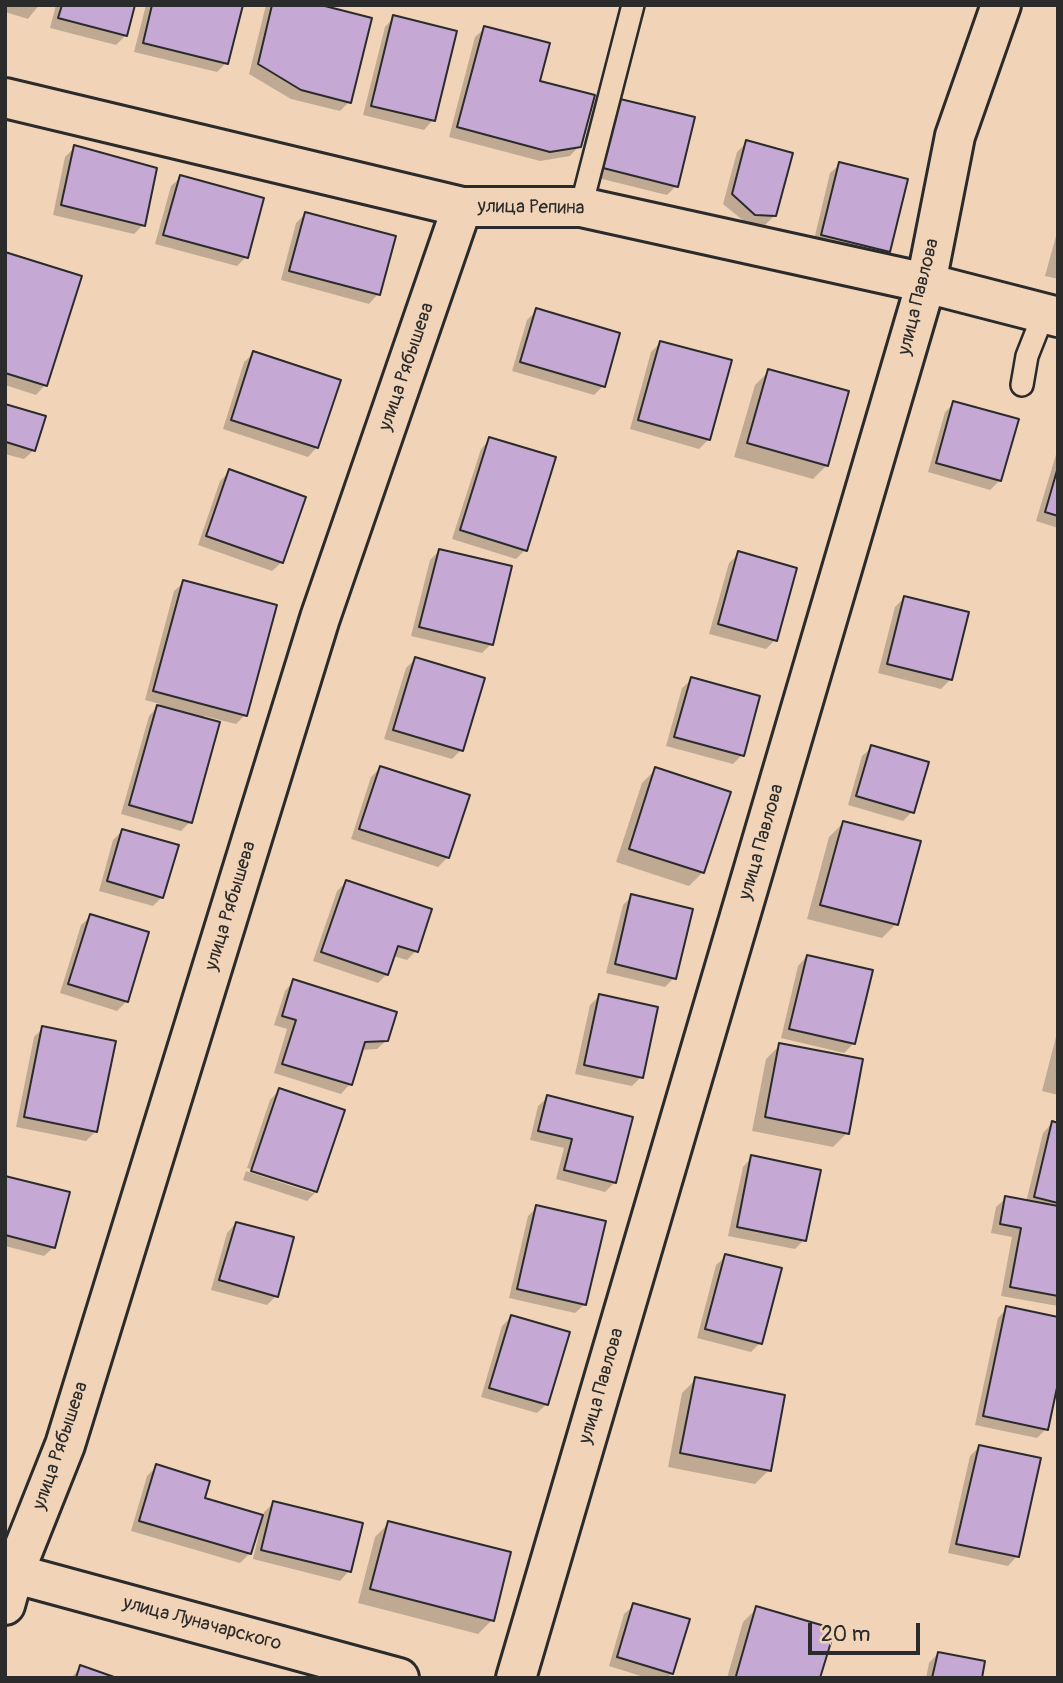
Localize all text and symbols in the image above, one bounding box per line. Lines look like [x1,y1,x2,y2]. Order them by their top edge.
street label: улица Репина [477,196,585,220]
street label: улица Павлова [893,236,945,358]
street label: улица Рябышева [374,300,440,434]
street label: улица Павлова [735,781,789,903]
street label: улица Рябышева [201,839,261,973]
street label: улица Павлова [575,1325,629,1447]
street label: улица Рябышева [28,1379,94,1513]
street label: улица Луначарского [120,1592,284,1656]
scale bar [811,1610,923,1654]
text: 20 m [821,1621,870,1648]

